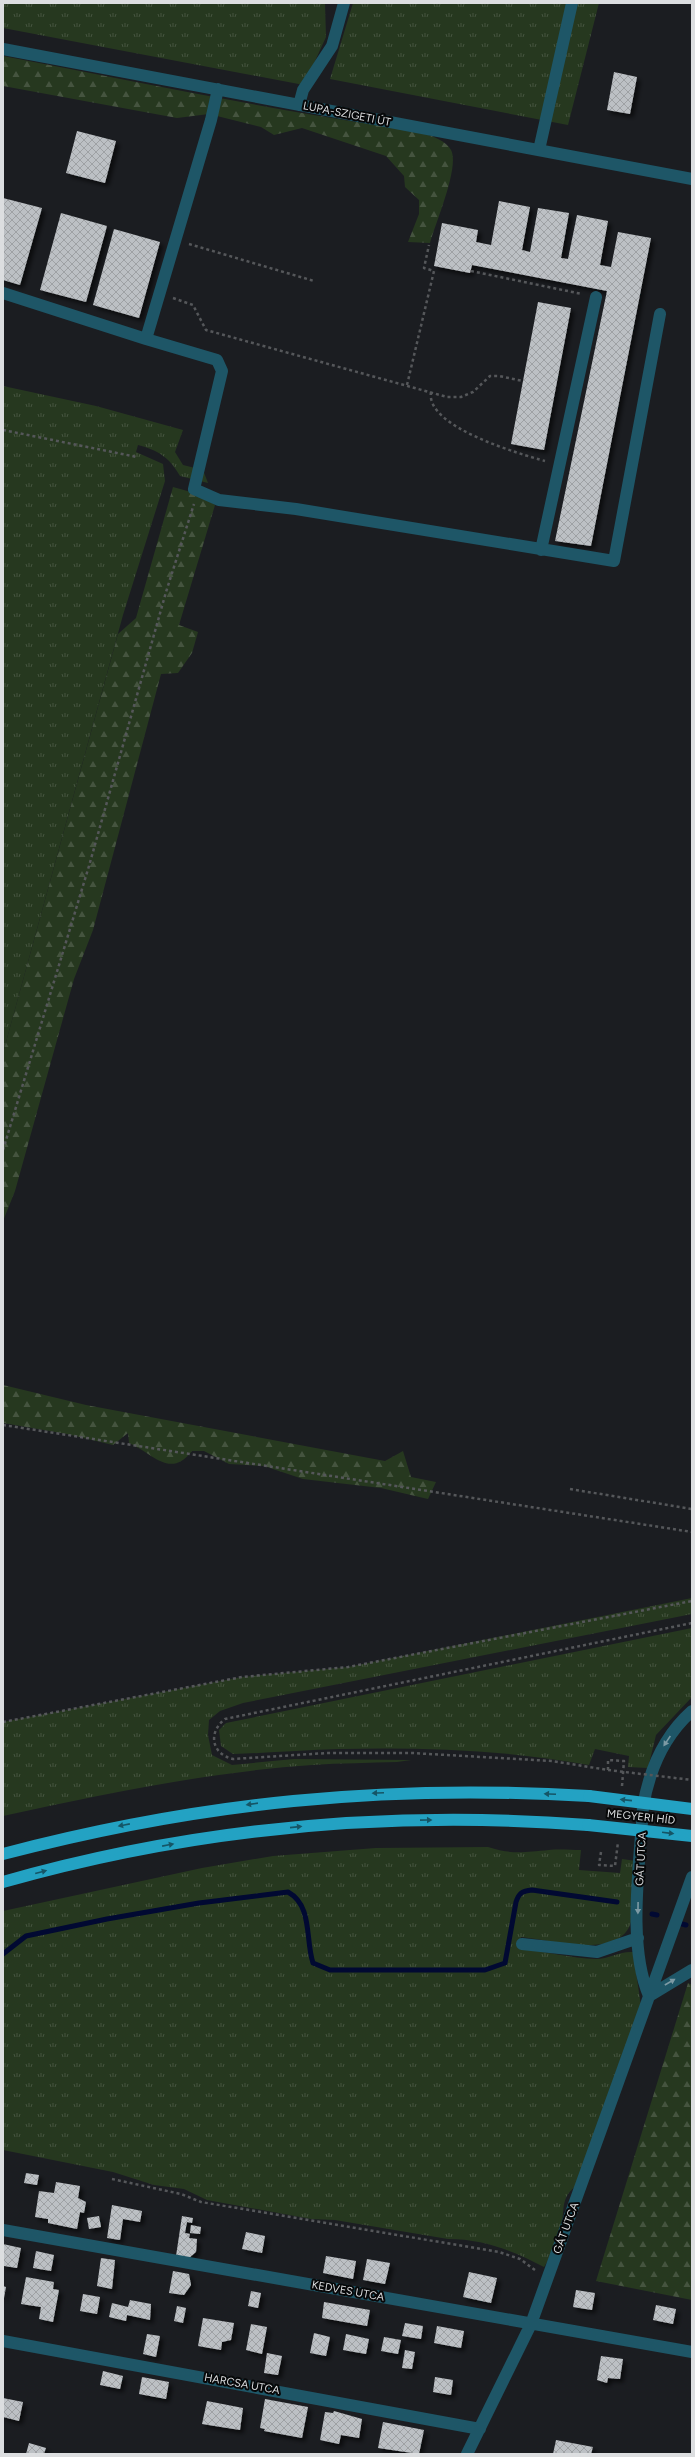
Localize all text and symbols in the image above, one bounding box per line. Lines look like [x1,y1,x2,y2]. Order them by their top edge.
street label: LUPA-SZIGETI ÚT [302,98,392,129]
one-way arrow [663,1736,671,1746]
one-way arrow [372,1790,384,1797]
one-way arrow [544,1790,556,1797]
one-way arrow [620,1797,632,1803]
one-way arrow [246,1801,258,1807]
street label: MEGYERI HÍD [606,1807,676,1827]
one-way arrow [420,1817,433,1823]
one-way arrow [118,1822,130,1828]
one-way arrow [290,1824,302,1830]
one-way arrow [662,1830,674,1836]
street label: GÁT UTCA [633,1831,649,1886]
one-way arrow [162,1842,174,1848]
one-way arrow [34,1868,47,1874]
one-way arrow [635,1902,642,1914]
one-way arrow [664,1979,676,1986]
street label: GÁT UTCA [551,2200,581,2255]
street label: KEDVES UTCA [311,2278,386,2304]
street label: HARCSA UTCA [203,2371,281,2397]

